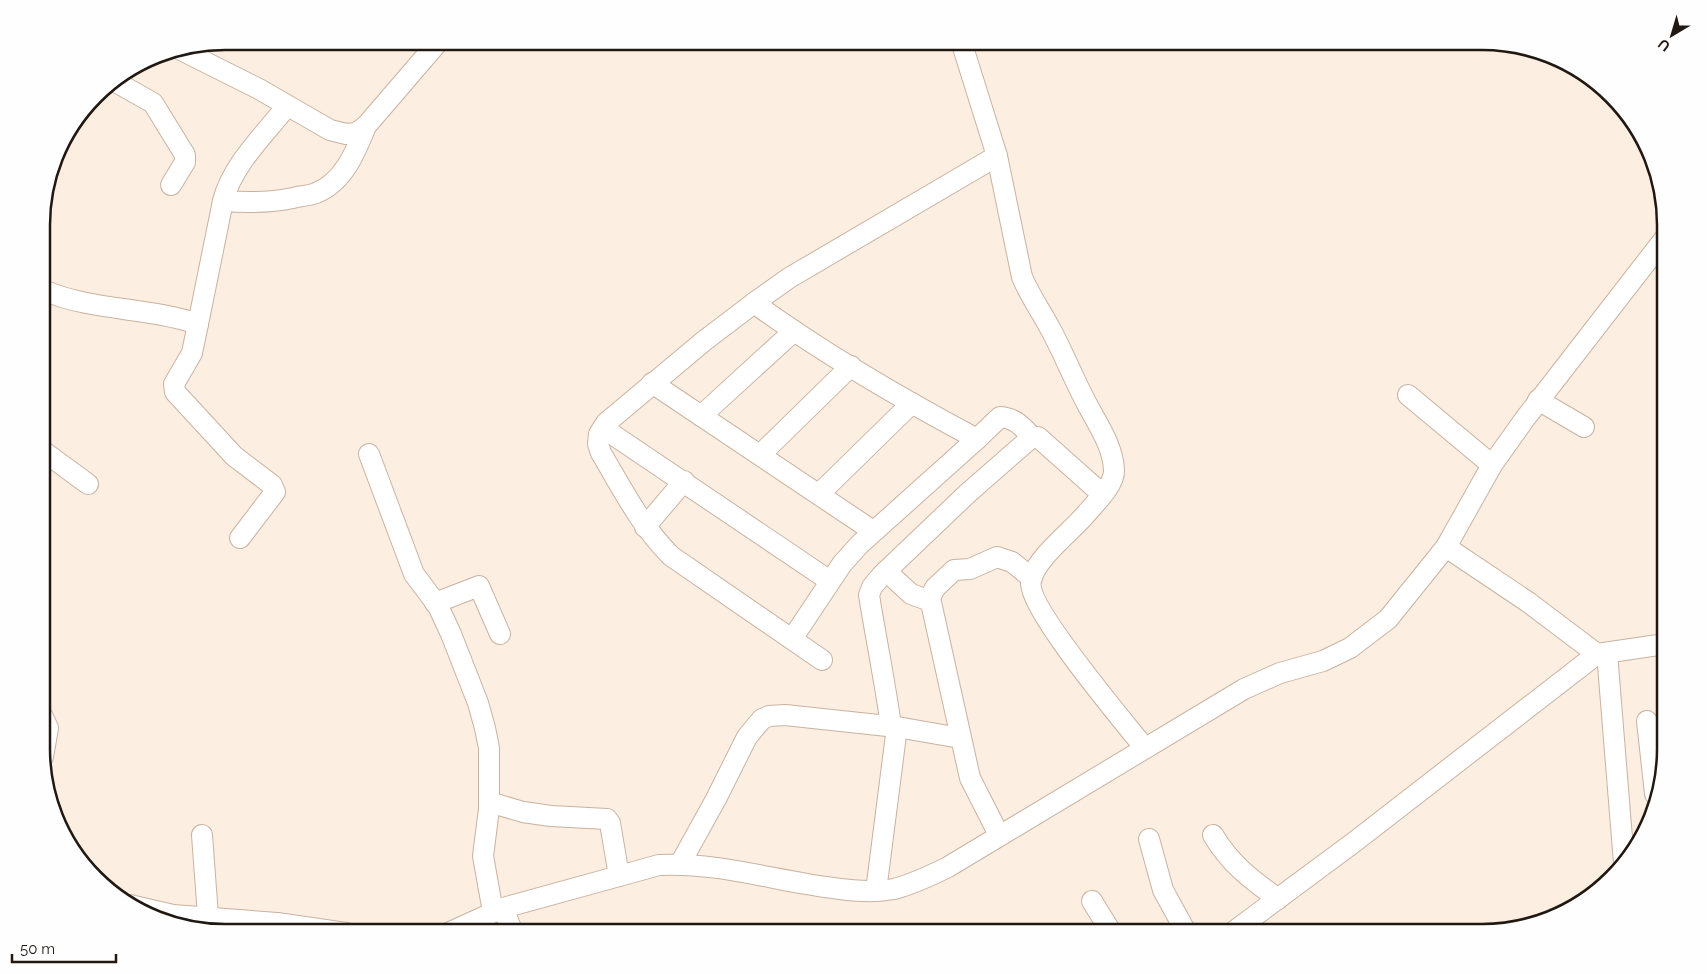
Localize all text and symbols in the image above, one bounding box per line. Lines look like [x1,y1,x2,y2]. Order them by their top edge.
north arrow [1647,10,1697,60]
text: U [1655,36,1673,55]
scale bar [12,932,116,964]
text: 50 m [20,940,55,958]

